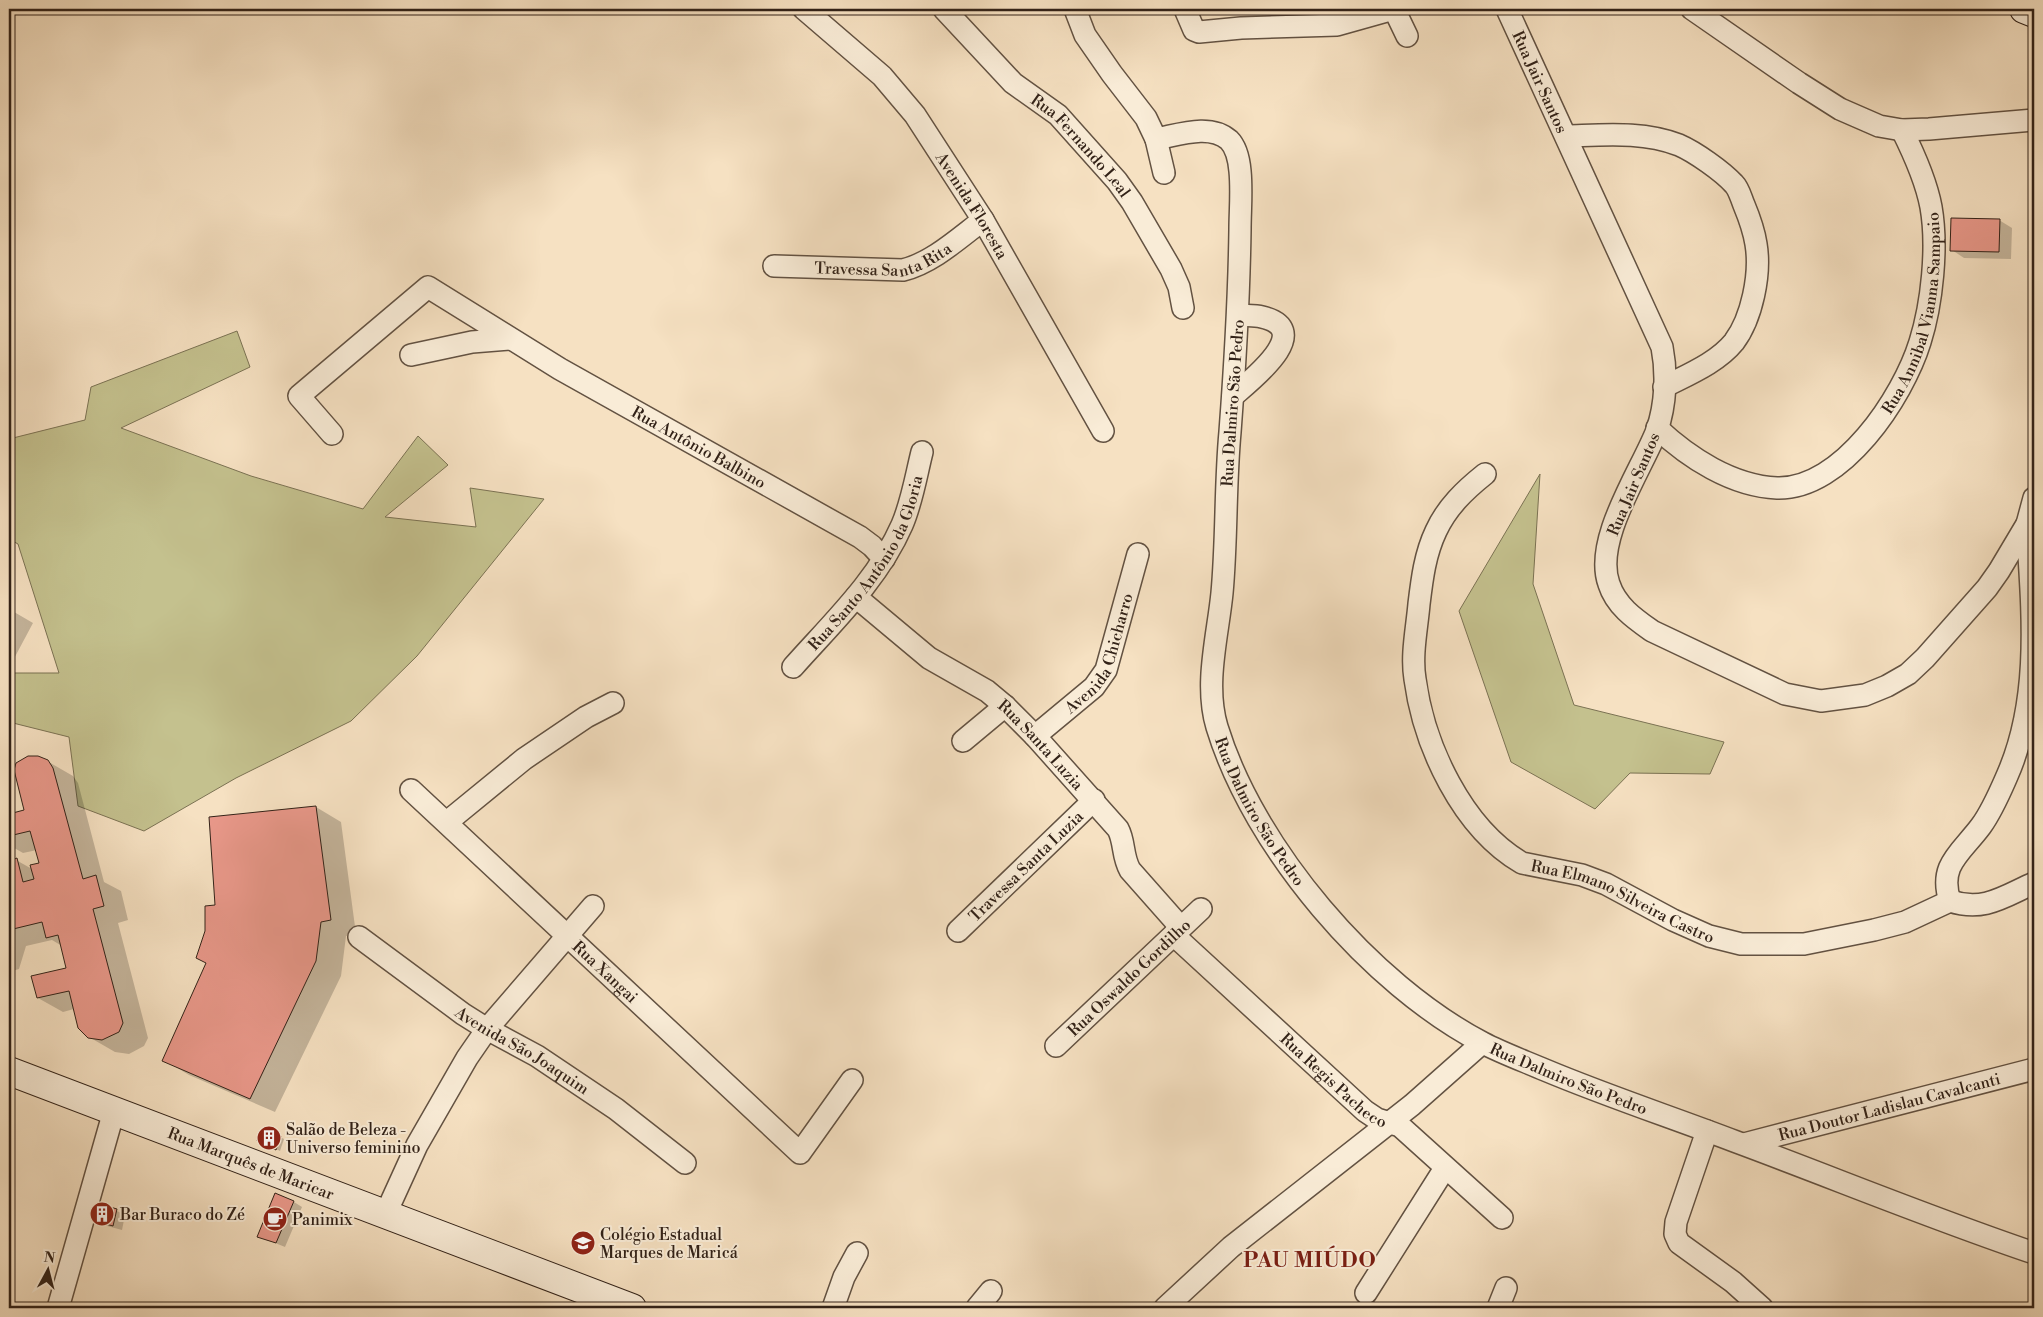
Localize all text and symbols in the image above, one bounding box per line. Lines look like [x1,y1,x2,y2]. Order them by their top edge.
street label: Rua Jair Santos [1507,28,1572,136]
street label: Rua Fernando Leal [1027,90,1135,202]
street label: Avenida Floresta [930,148,1012,263]
street label: Rua Annibal Vianna Sampaio [1878,211,1945,418]
street label: Travessa Santa Rita [814,238,956,282]
street label: Rua Dalmiro São Pedro [1217,319,1249,487]
street label: Rua Antônio Balbino [628,402,769,493]
street label: Rua Jair Santos [1603,430,1665,539]
street label: Rua Santo Antônio da Gloria [804,473,928,655]
street label: Avenida Chicharro [1060,591,1138,719]
street label: Rua Santa Luzia [994,696,1088,795]
street label: Rua Dalmiro São Pedro [1210,734,1309,890]
street label: Travessa Santa Luzia [965,806,1089,926]
street label: Rua Elmano Silveira Castro [1529,856,1716,948]
street label: Rua Oswaldo Gordilho [1064,915,1195,1041]
street label: Rua Xangai [568,937,642,1008]
street label: Avenida São Joaquim [450,1002,593,1099]
street label: Rua Regis Pacheco [1276,1029,1389,1132]
street label: Rua Dalmiro São Pedro [1486,1039,1650,1119]
street label: Rua Doutor Ladislau Cavalcanti [1776,1069,2003,1146]
place label: Salão de Beleza - Universo feminino [286,1120,420,1158]
street label: Rua Marquês de Maricar [165,1123,337,1205]
building icon: Salão de Beleza - Universo feminino [256,1125,282,1151]
building icon: Bar Buraco do Zé [89,1201,115,1227]
place label: Bar Buraco do Zé [119,1205,245,1225]
cafe icon: Panimix [262,1206,288,1232]
place label: Panimix [292,1210,353,1230]
place label: Colégio Estadual Marques de Maricá [600,1225,739,1263]
school or university icon: Colégio Estadual Marques de Maricá [570,1230,596,1256]
north arrow [22,1244,72,1294]
district label: PAU MIÚDO [1243,1245,1377,1274]
text: N [43,1248,56,1268]

